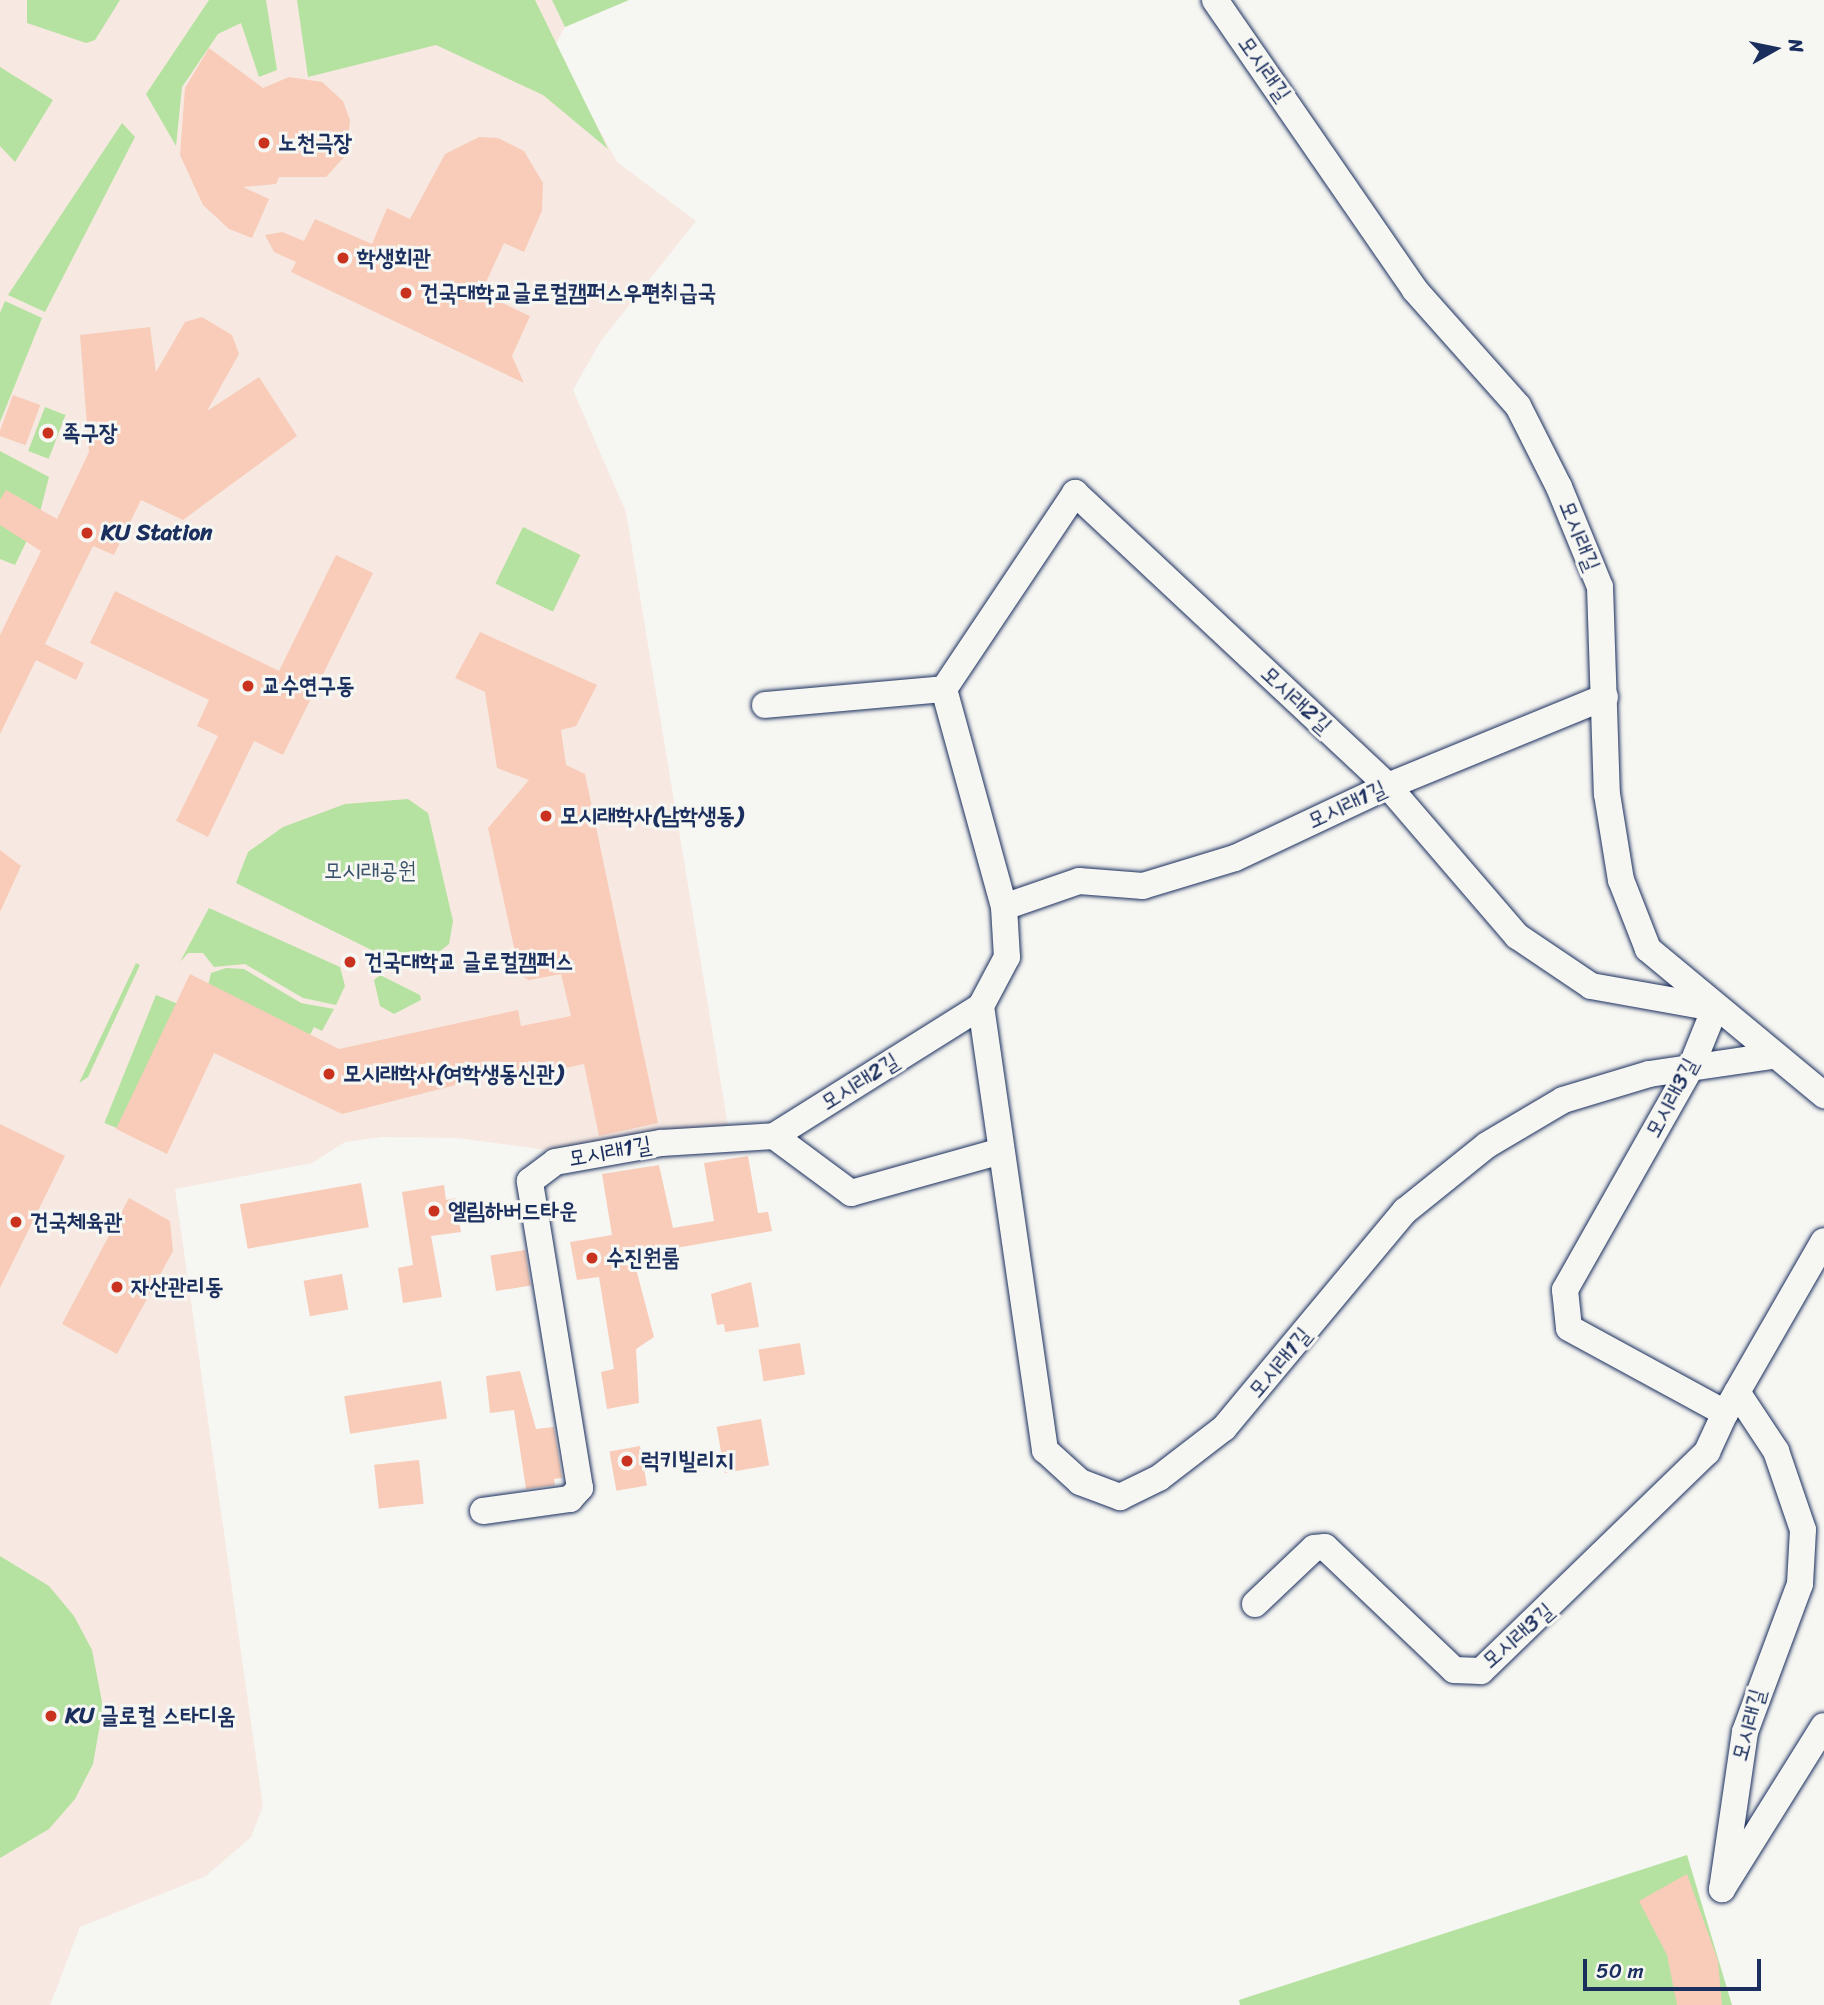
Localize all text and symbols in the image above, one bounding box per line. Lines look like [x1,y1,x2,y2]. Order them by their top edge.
north arrow [1740,14,1810,84]
street label: 모시래길 [1231,31,1297,107]
text: N [1779,37,1814,55]
place label: 노천극장 [278,129,352,157]
marker: 노천극장 [256,135,272,151]
place label: 학생회관 [357,244,431,272]
marker: 학생회관 [335,250,351,266]
place label: 건국대학교글로컬캠퍼스우편취급국 [420,279,716,307]
marker: 건국대학교글로컬캠퍼스우편취급국 [398,285,414,301]
place label: 족구장 [62,419,118,447]
marker: 족구장 [40,425,56,441]
street label: 모시래길 [1552,497,1606,575]
place label: KU Station [101,519,213,547]
marker: KU Station [79,525,95,541]
street label: 모시래2길 [1255,660,1337,740]
place label: 교수연구동 [262,672,355,700]
marker: 교수연구동 [240,678,256,694]
street label: 모시래1길 [1303,775,1391,835]
place label: 모시래학사(남학생동) [560,802,743,830]
marker: 모시래학사(남학생동) [538,808,554,824]
park label: 모시래공원 [324,857,416,885]
place label: 건국대학교 글로컬캠퍼스 [364,948,574,976]
marker: 건국대학교 글로컬캠퍼스 [342,954,358,970]
street label: 모시래2길 [816,1047,904,1117]
street label: 모시래3길 [1639,1053,1705,1143]
place label: 모시래학사(여학생동신관) [343,1060,563,1088]
marker: 모시래학사(여학생동신관) [321,1066,337,1082]
street label: 모시래1길 [566,1131,654,1173]
place label: 엘림하버드타운 [448,1197,578,1225]
marker: 엘림하버드타운 [426,1203,442,1219]
place label: 건국체육관 [30,1208,123,1236]
marker: 건국체육관 [8,1214,24,1230]
place label: 수진원룸 [606,1244,680,1272]
marker: 수진원룸 [584,1250,600,1266]
place label: 자산관리동 [131,1273,224,1301]
marker: 자산관리동 [109,1279,125,1295]
street label: 모시래1길 [1242,1322,1318,1404]
place label: 럭키빌리지 [641,1447,734,1475]
marker: 럭키빌리지 [619,1453,635,1469]
street label: 모시래3길 [1476,1597,1560,1675]
street label: 모시래길 [1726,1686,1772,1764]
place label: KU 글로컬 스타디움 [65,1702,236,1730]
marker: KU 글로컬 스타디움 [43,1708,59,1724]
scale bar [1586,1946,1764,1990]
text: 50 m [1596,1952,1644,1990]

